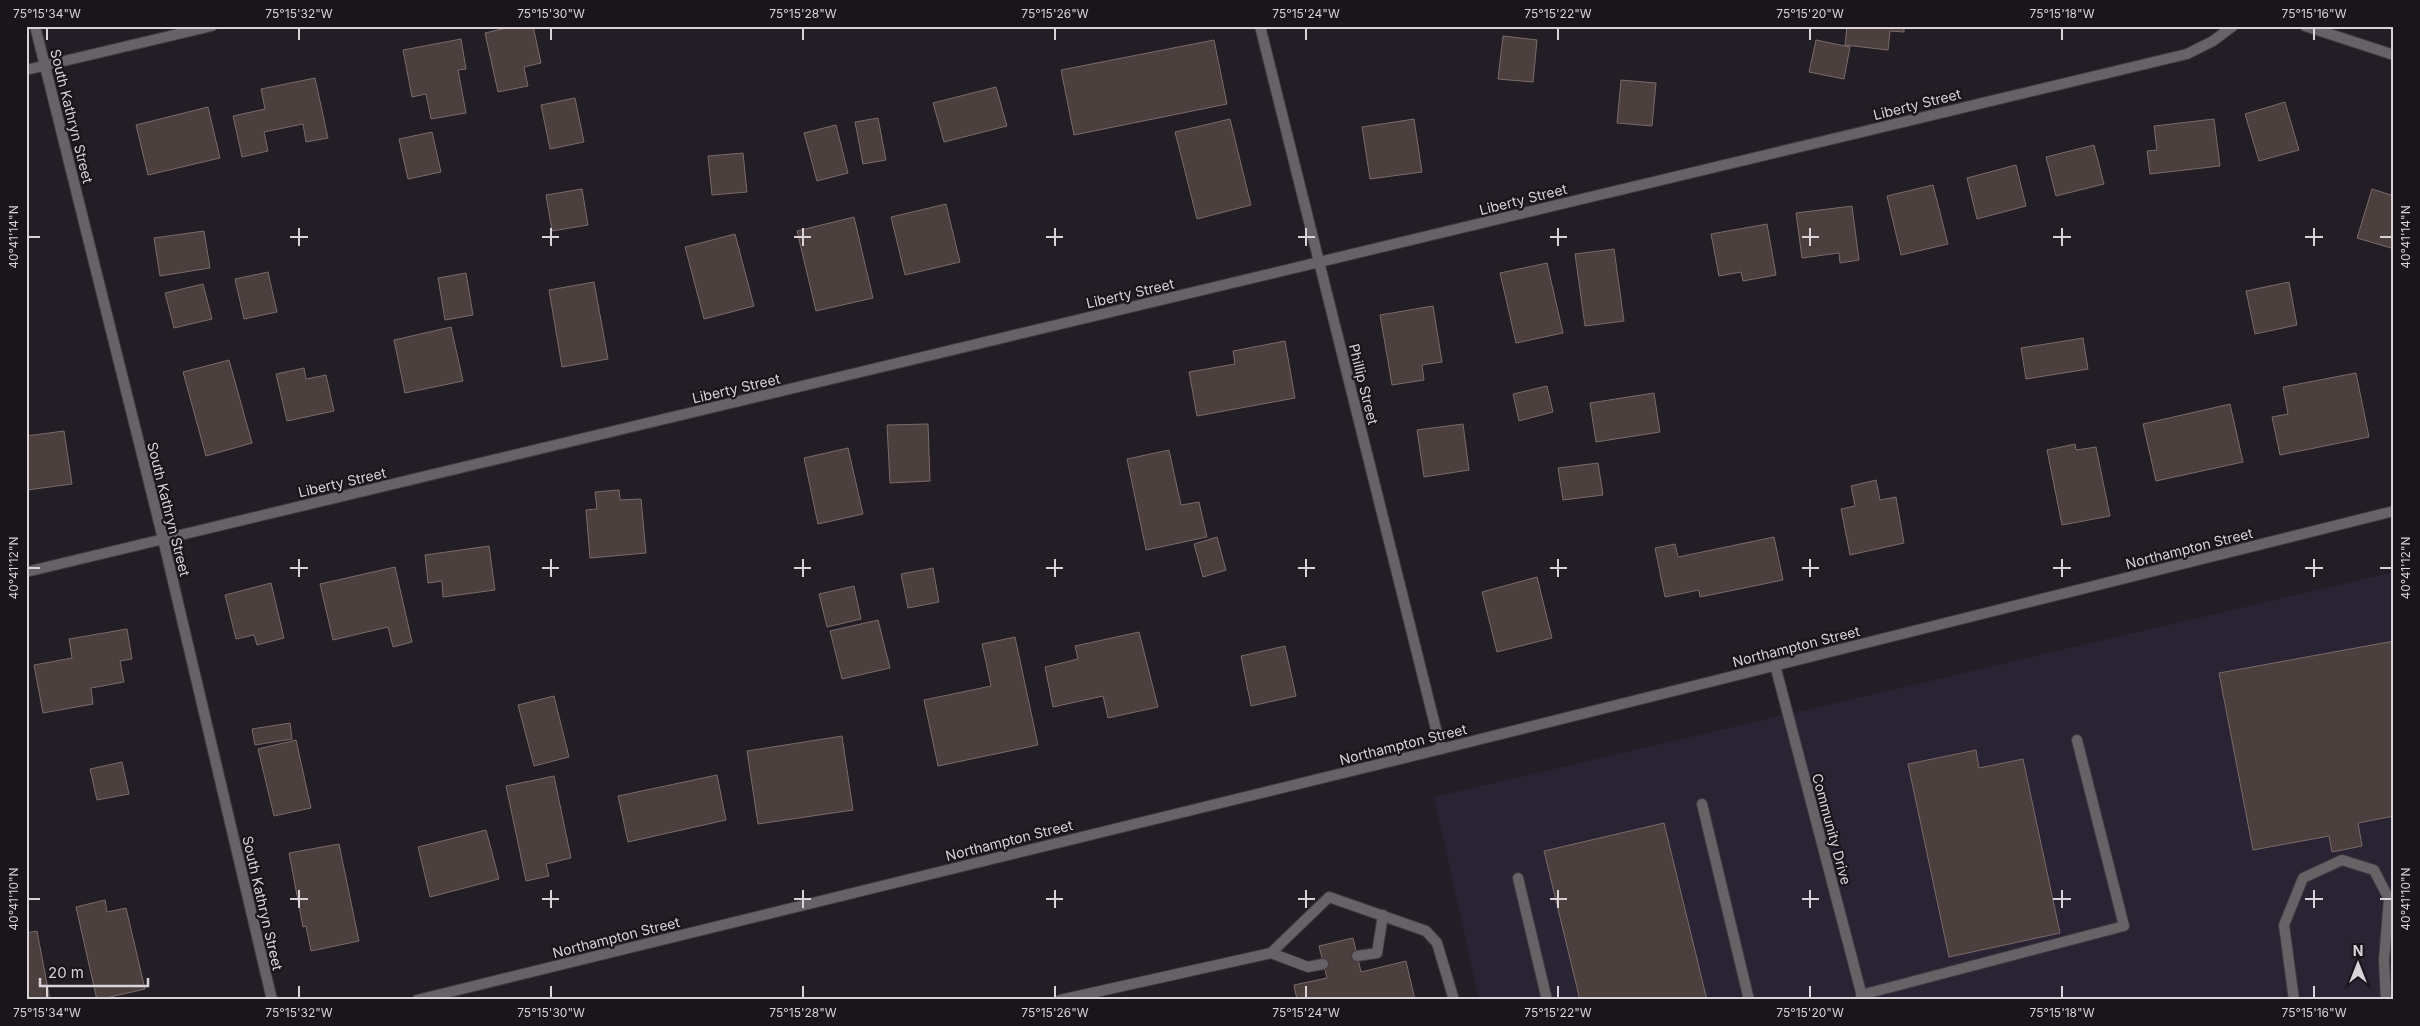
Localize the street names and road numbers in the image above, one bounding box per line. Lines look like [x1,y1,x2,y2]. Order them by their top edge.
street label: South Kathryn Street [47,47,97,185]
street label: Liberty Street [1871,85,1963,123]
street label: Liberty Street [1477,180,1569,218]
street label: Liberty Street [1084,275,1176,311]
street label: Phillip Street [1346,342,1382,427]
street label: Liberty Street [690,370,782,406]
street label: South Kathryn Street [144,440,194,578]
street label: Liberty Street [296,464,388,500]
street label: Northampton Street [2124,524,2255,572]
street label: Northampton Street [1731,622,1862,670]
street label: Northampton Street [1338,720,1469,768]
street label: Community Drive [1809,772,1855,886]
street label: Northampton Street [944,816,1075,864]
street label: South Kathryn Street [239,834,287,972]
street label: Northampton Street [551,913,682,961]

